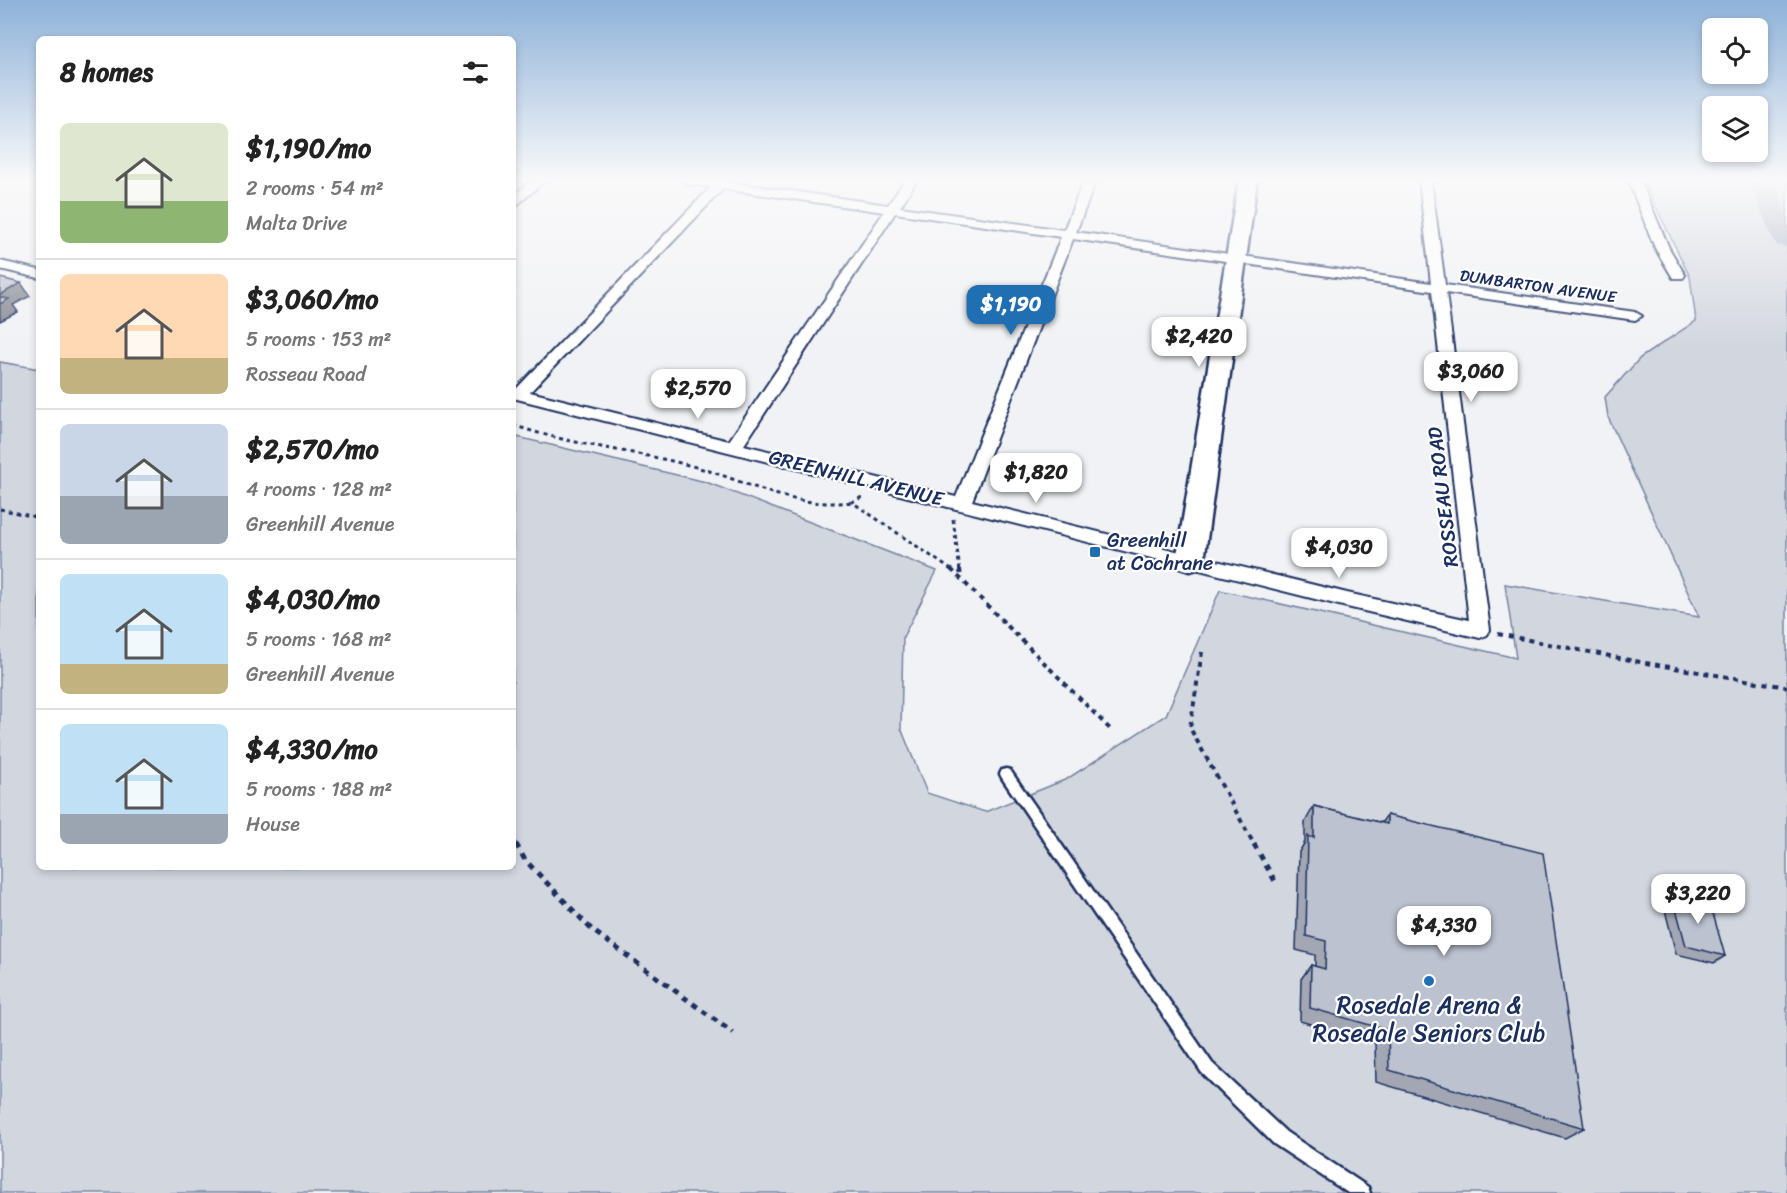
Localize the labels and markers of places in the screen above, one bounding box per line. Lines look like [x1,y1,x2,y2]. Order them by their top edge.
pin: $1,190 [962,285,1060,336]
pin: $2,420 [1150,317,1248,368]
pin: $3,060 [1422,352,1520,403]
pin: $2,570 [649,369,747,420]
pin: $1,820 [987,453,1085,504]
place label: Greenhill at Cochrane [1107,523,1213,581]
pin: $4,030 [1290,528,1388,579]
marker: Greenhill at Cochrane [1088,545,1102,559]
pin: $3,220 [1649,874,1747,925]
pin: $4,330 [1395,906,1493,957]
marker: Rosedale Arena & Rosedale Seniors Club [1422,974,1436,988]
place label: Rosedale Arena & Rosedale Seniors Club [1313,984,1546,1054]

